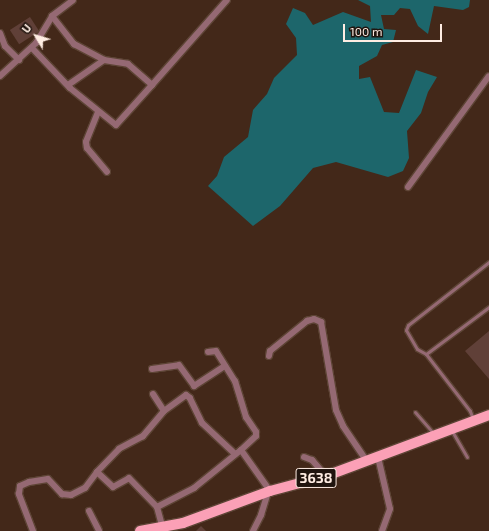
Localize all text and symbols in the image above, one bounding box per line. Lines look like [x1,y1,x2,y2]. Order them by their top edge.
north arrow [16,16,56,56]
scale bar [345,16,444,42]
text: U [19,21,34,35]
text: 100 m [350,24,382,38]
road number: 3638 [295,466,337,490]

